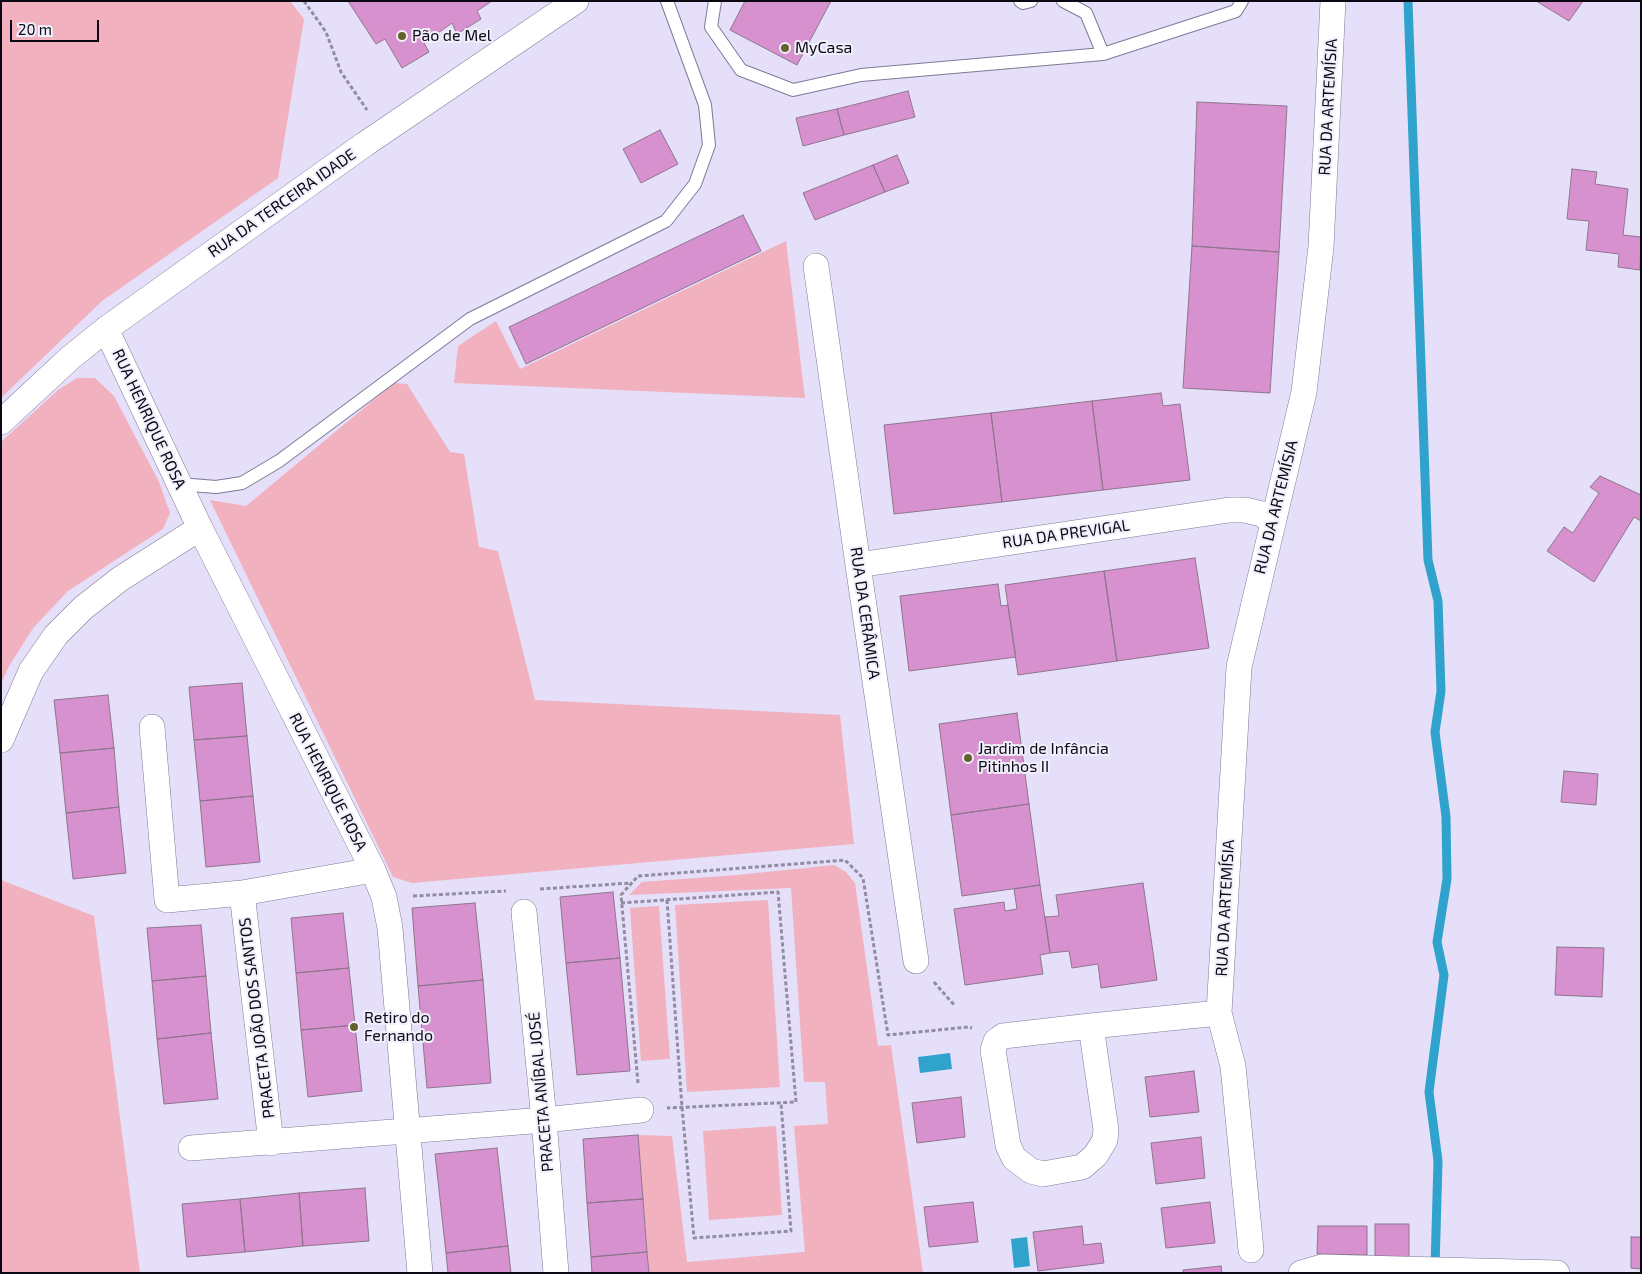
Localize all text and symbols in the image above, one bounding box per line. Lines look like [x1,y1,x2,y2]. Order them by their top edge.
scale bar [12,10,101,42]
text: 20 m [18,20,52,38]
place label: Pão de Mel [412,26,492,46]
marker: Pão de Mel [396,30,408,42]
place label: MyCasa [795,38,852,58]
street label: RUA DA ARTEMÍSIA [1315,38,1341,176]
marker: MyCasa [779,42,791,54]
street label: RUA DA TERCEIRA IDADE [204,145,360,261]
street label: RUA HENRIQUE ROSA [108,346,190,492]
street label: RUA DA ARTEMÍSIA [1250,438,1302,576]
street label: RUA DA PREVIGAL [1001,516,1131,552]
street label: RUA DA CERÂMICA [846,546,884,680]
street label: RUA HENRIQUE ROSA [285,710,371,854]
place label: Jardim de Infância Pitinhos II [978,739,1109,777]
marker: Jardim de Infância Pitinhos II [962,752,974,764]
street label: RUA DA ARTEMÍSIA [1212,839,1238,977]
street label: PRACETA JOÃO DOS SANTOS [235,916,279,1120]
place label: Retiro do Fernando [364,1008,433,1046]
street label: PRACETA ANÍBAL JOSÉ [524,1011,558,1173]
marker: Retiro do Fernando [348,1021,360,1033]

